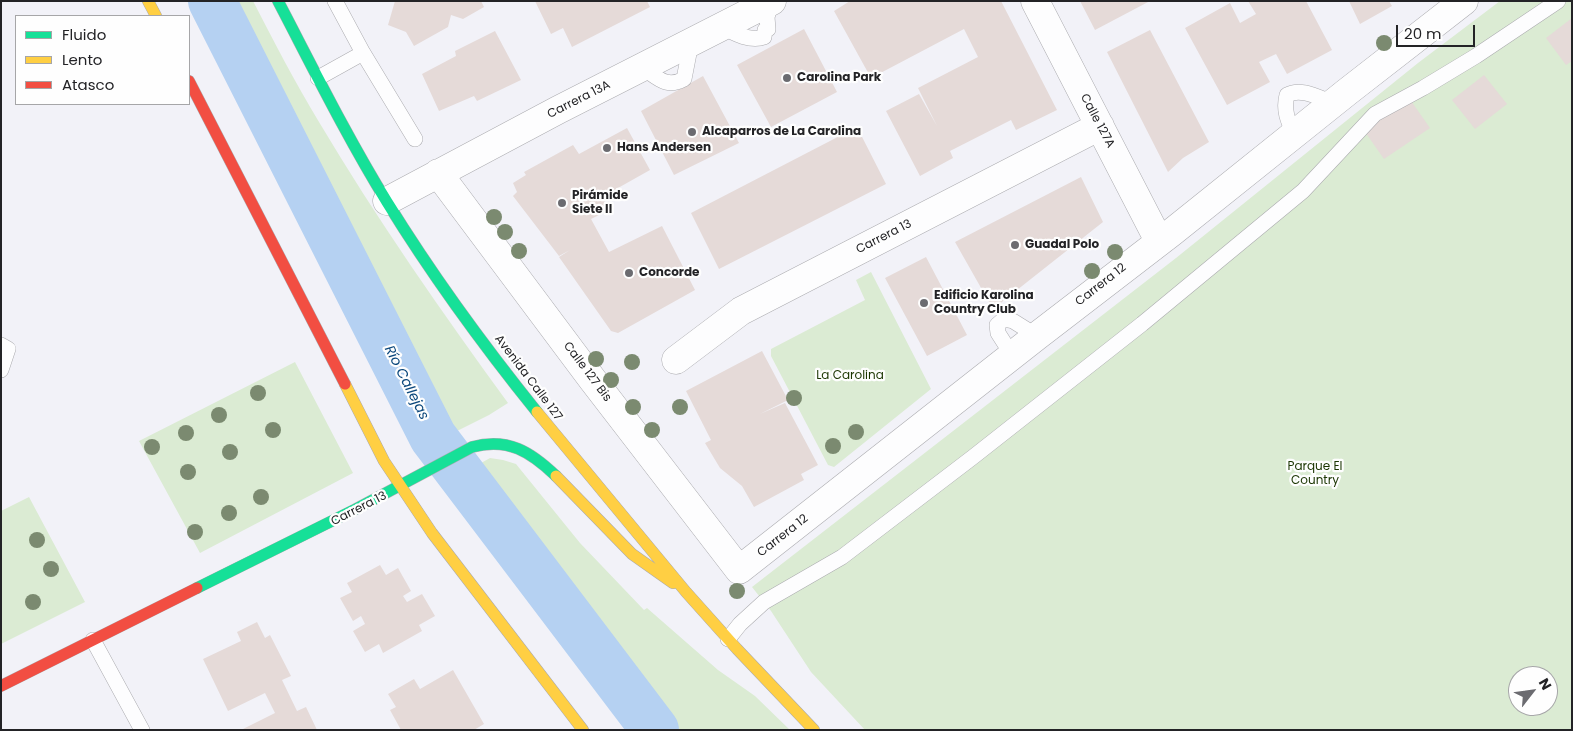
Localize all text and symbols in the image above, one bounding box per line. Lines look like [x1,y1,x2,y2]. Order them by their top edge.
legend [15,15,190,105]
scale bar [1398,15,1477,47]
text: 20 m [1404,23,1442,44]
text: Fluido [62,24,106,45]
text: Lento [62,49,102,70]
place label: Carolina Park [797,71,881,85]
marker: Carolina Park [781,72,793,84]
text: Atasco [62,74,114,95]
street label: Carrera 13A [545,78,613,122]
street label: Calle 127A [1077,91,1117,151]
place label: Alcaparros de La Carolina [702,125,861,139]
marker: Alcaparros de La Carolina [686,126,698,138]
place label: Hans Andersen [617,141,711,155]
marker: Hans Andersen [601,142,613,154]
place label: Pirámide Siete II [572,189,628,217]
marker: Pirámide Siete II [556,197,568,209]
street label: Carrera 13 [854,217,914,257]
place label: Guadal Polo [1025,238,1099,252]
marker: Guadal Polo [1009,239,1021,251]
street label: Carrera 12 [1073,261,1129,309]
place label: Concorde [639,266,699,280]
marker: Concorde [623,267,635,279]
place label: Edificio Karolina Country Club [934,289,1034,317]
marker: Edificio Karolina Country Club [918,297,930,309]
street label: Avenida Calle 127 [491,332,565,424]
street label: Calle 127 Bis [560,339,614,405]
water label: Río Callejas [380,343,432,423]
park label: La Carolina [816,369,884,383]
park label: Parque El Country [1287,460,1343,488]
street label: Carrera 13 [329,489,389,529]
street label: Carrera 12 [755,512,811,560]
north arrow [1508,666,1558,716]
text: N [1534,674,1556,694]

